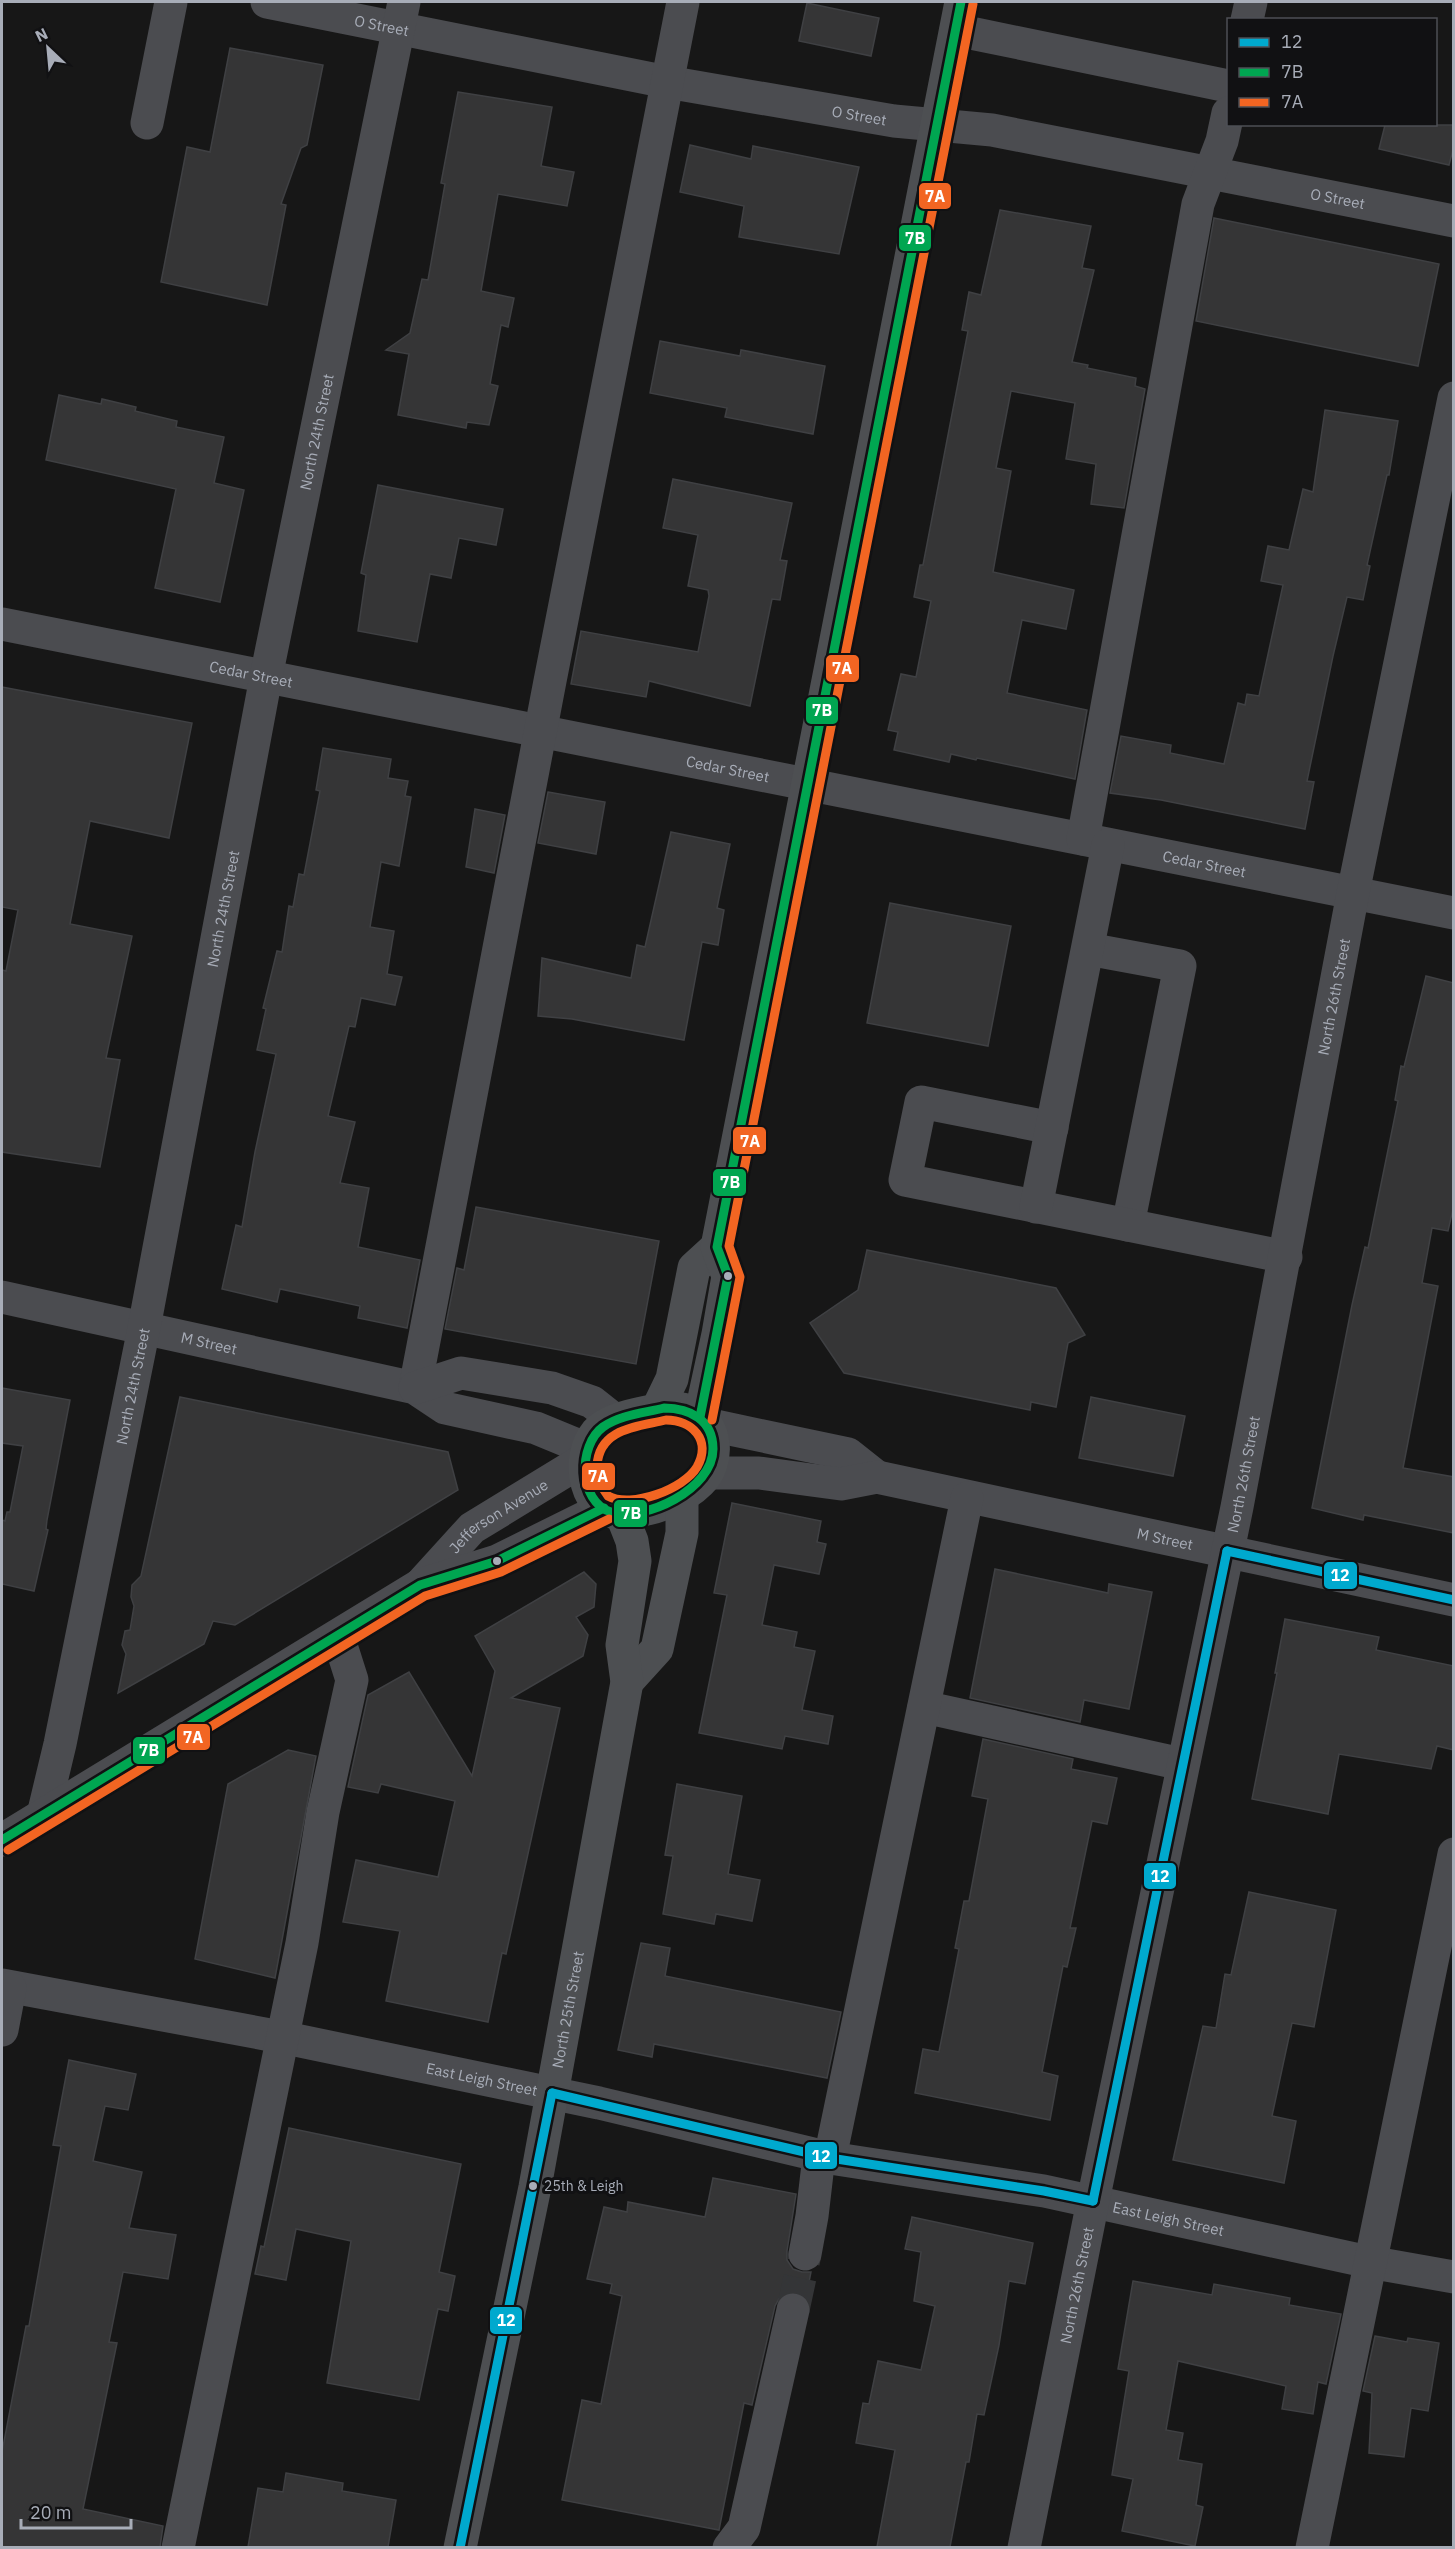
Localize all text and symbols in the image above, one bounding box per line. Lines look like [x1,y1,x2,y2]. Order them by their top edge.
street label: O Street [353,10,411,40]
north arrow [18,18,78,78]
legend [1227,18,1437,126]
text: N [32,23,51,46]
text: 12 [1281,30,1303,53]
text: 7B [1281,60,1304,83]
text: 7A [1281,90,1304,113]
street label: O Street [830,101,888,129]
line badge: 7A [918,182,952,210]
street label: O Street [1309,183,1367,213]
text: 7A [925,186,945,206]
line badge: 7B [898,224,932,252]
text: 7B [905,228,925,248]
street label: North 24th Street [295,372,337,492]
line badge: 7A [825,654,860,683]
street label: Cedar Street [208,656,294,691]
text: 7A [832,658,852,678]
line badge: 7B [805,696,839,725]
text: 7B [812,700,832,720]
street label: Cedar Street [684,751,771,786]
street label: Cedar Street [1161,846,1248,881]
street label: North 24th Street [202,849,243,969]
street label: North 26th Street [1313,937,1354,1057]
line badge: 7A [732,1126,767,1155]
text: 7A [740,1131,760,1151]
line badge: 7B [712,1168,747,1197]
text: 7B [720,1172,740,1192]
unlabelled marker [722,1270,734,1282]
street label: North 24th Street [111,1326,153,1446]
street label: M Street [179,1327,239,1358]
street label: North 26th Street [1222,1414,1264,1534]
line badge: 7A [581,1462,616,1491]
text: 7A [588,1466,608,1486]
street label: Jefferson Avenue [445,1475,551,1557]
line badge: 7B [613,1499,648,1528]
text: 7B [621,1503,641,1523]
street label: M Street [1135,1523,1195,1554]
unlabelled marker [491,1555,503,1567]
line badge: 12 [1323,1561,1358,1590]
text: 12 [1330,1565,1350,1585]
line badge: 7A [176,1723,211,1751]
text: 7A [183,1727,203,1747]
line badge: 7B [132,1736,166,1765]
text: 7B [139,1740,159,1760]
line badge: 12 [1143,1862,1177,1890]
text: 12 [1150,1866,1170,1886]
street label: North 25th Street [547,1950,587,2070]
street label: East Leigh Street [424,2058,539,2100]
line badge: 12 [804,2141,838,2170]
text: 12 [811,2146,831,2166]
place label: 25th & Leigh [544,2177,623,2195]
marker: 25th & Leigh [527,2180,539,2192]
street label: East Leigh Street [1111,2197,1226,2240]
street label: North 26th Street [1055,2225,1097,2345]
line badge: 12 [489,2306,523,2335]
text: 12 [496,2310,516,2330]
scale bar [21,2492,130,2530]
text: 20 m [30,2501,72,2524]

